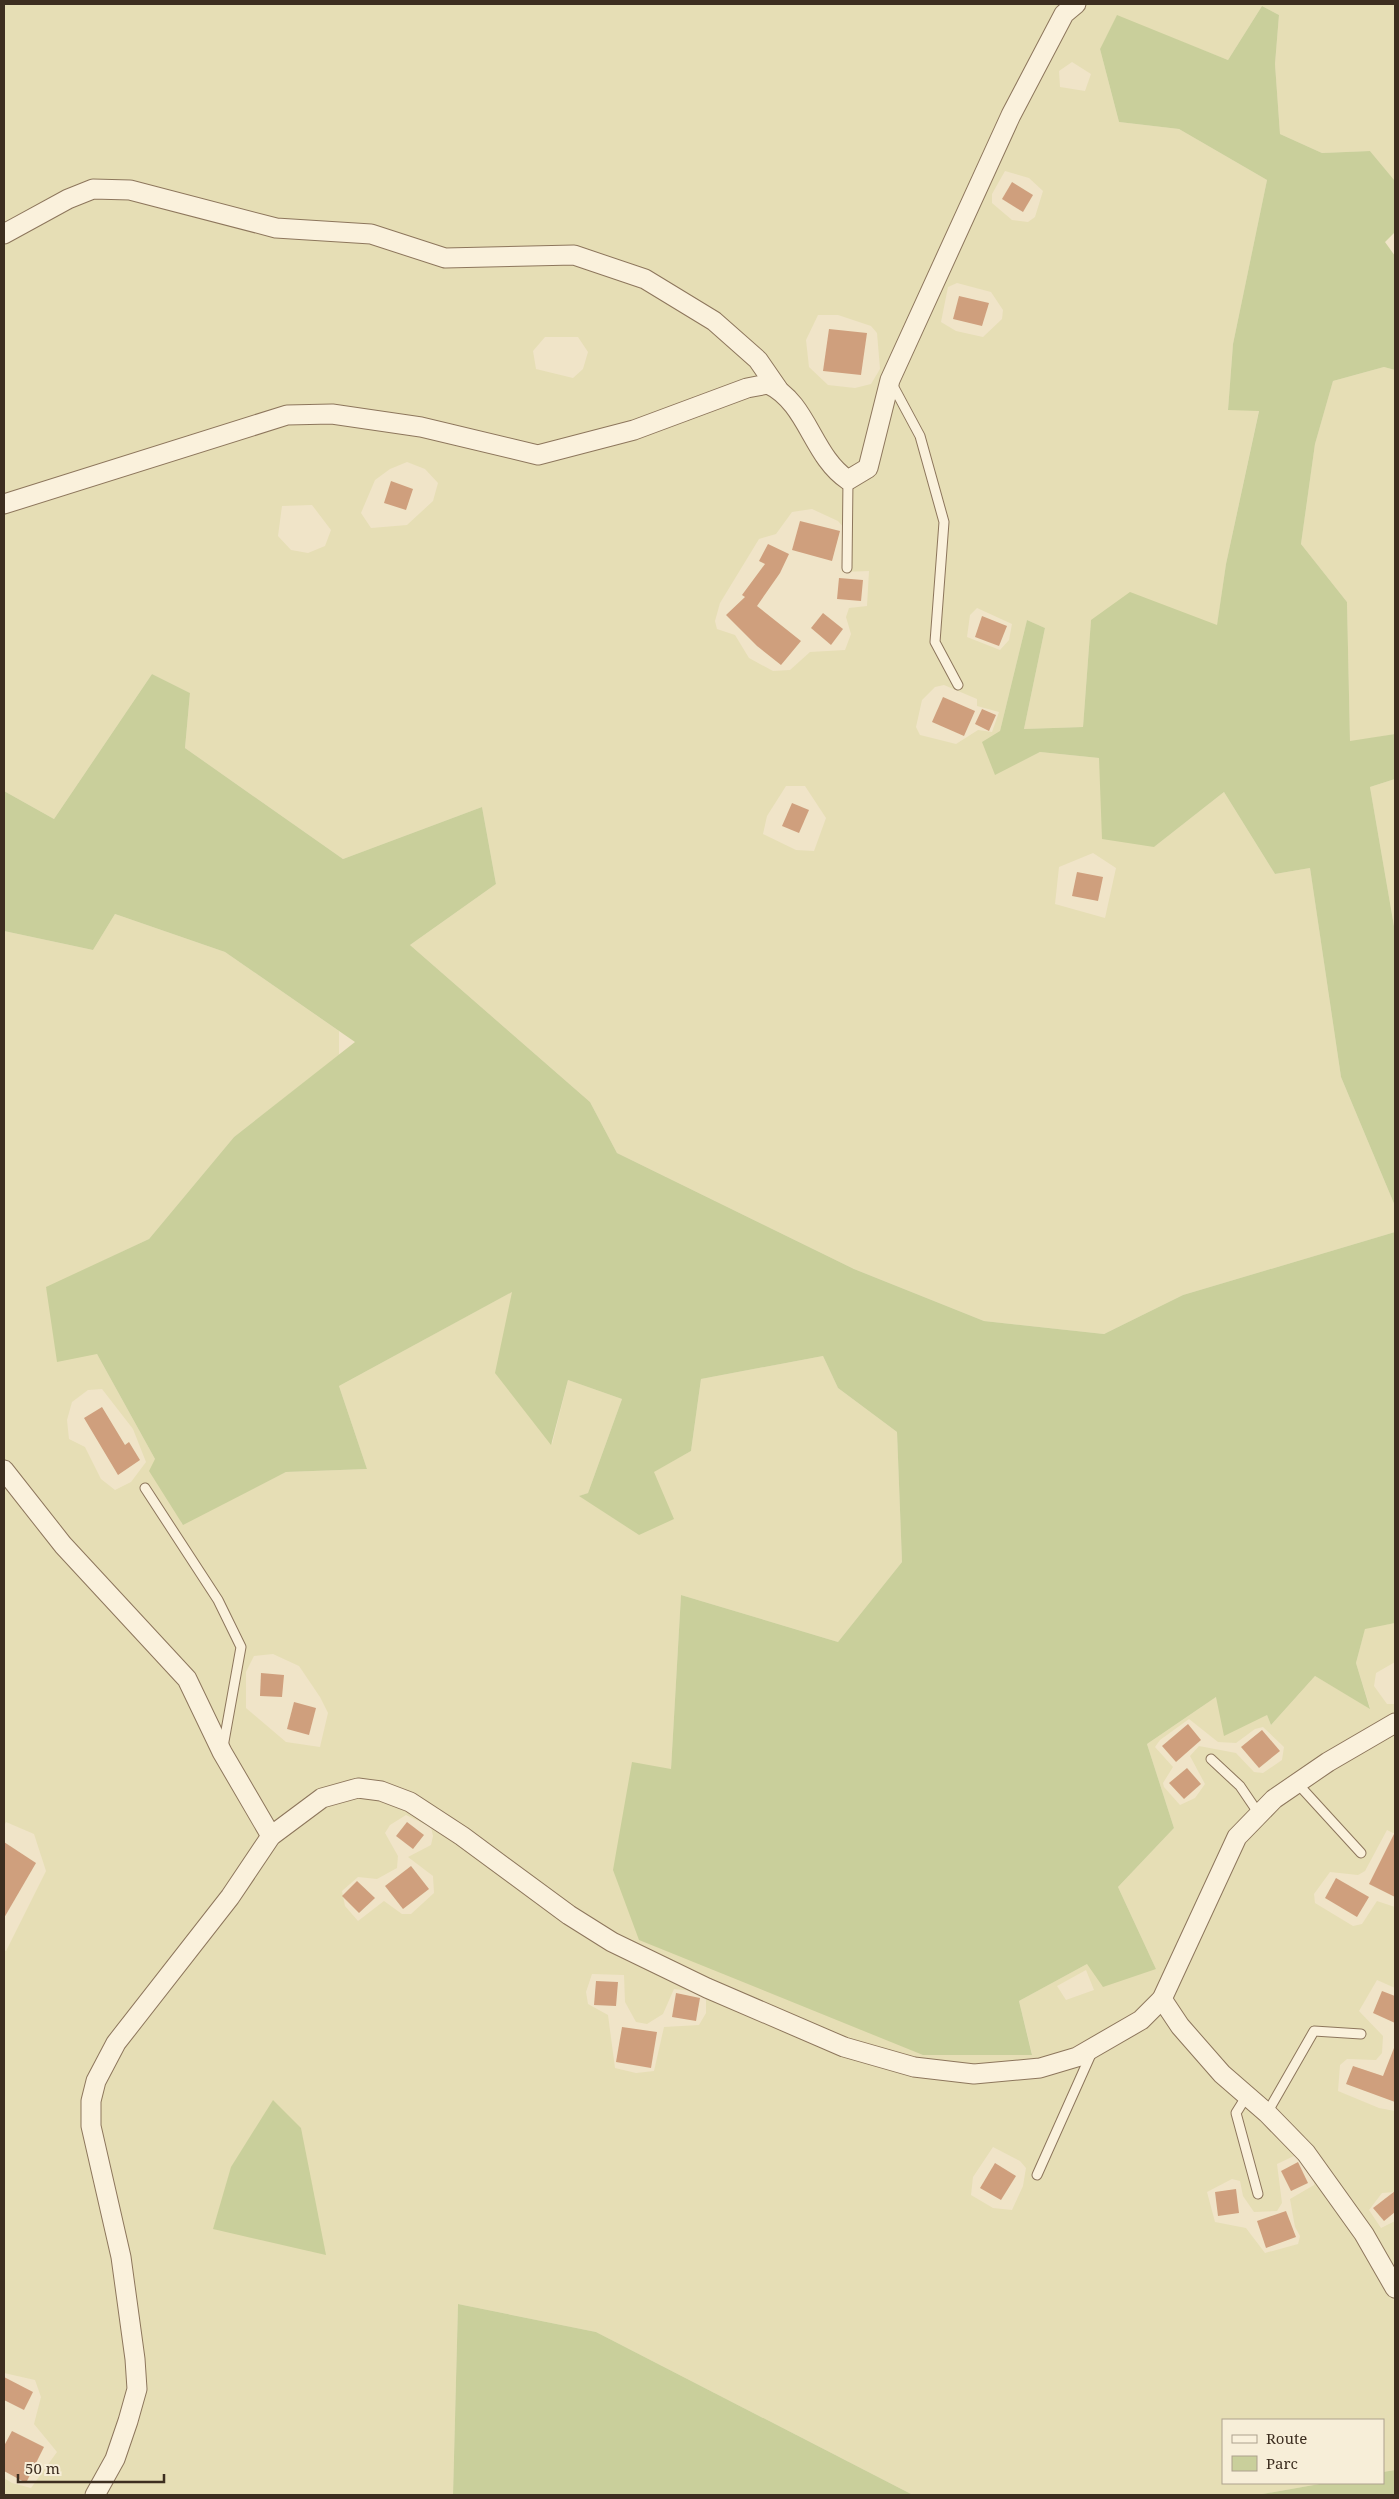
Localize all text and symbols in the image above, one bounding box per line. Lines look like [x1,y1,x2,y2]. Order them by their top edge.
legend [1222,2419,1384,2484]
text: Route [1266,2428,1307,2448]
scale bar [18,2452,164,2484]
text: Parc [1266,2453,1298,2473]
text: 50 m [25,2458,60,2478]

